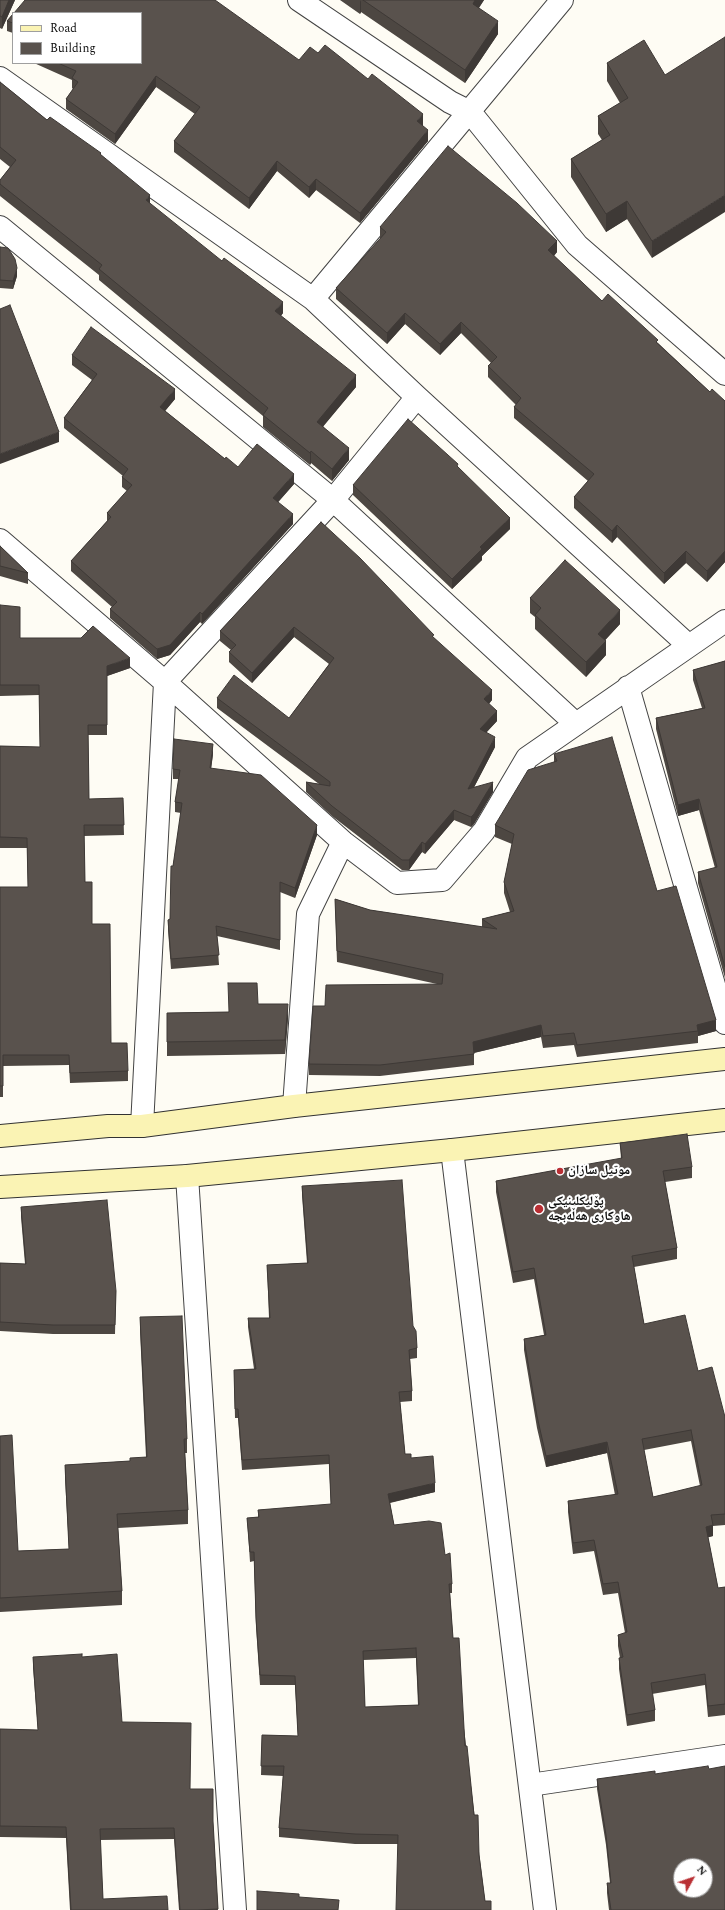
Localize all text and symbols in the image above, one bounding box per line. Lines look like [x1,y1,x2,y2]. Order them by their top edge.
legend [12,12,142,64]
text: Road [50,19,77,38]
text: Building [50,39,96,58]
place label: موتيل سازان [568,1163,630,1179]
marker: موتيل سازان [555,1166,565,1176]
place label: پۆلیکلینیکی هاوکاری هەڵەبجە [548,1194,631,1225]
marker: پۆلیکلینیکی هاوکاری هەڵەبجە [533,1203,545,1215]
north arrow [673,1858,713,1898]
text: N [692,1862,711,1880]

